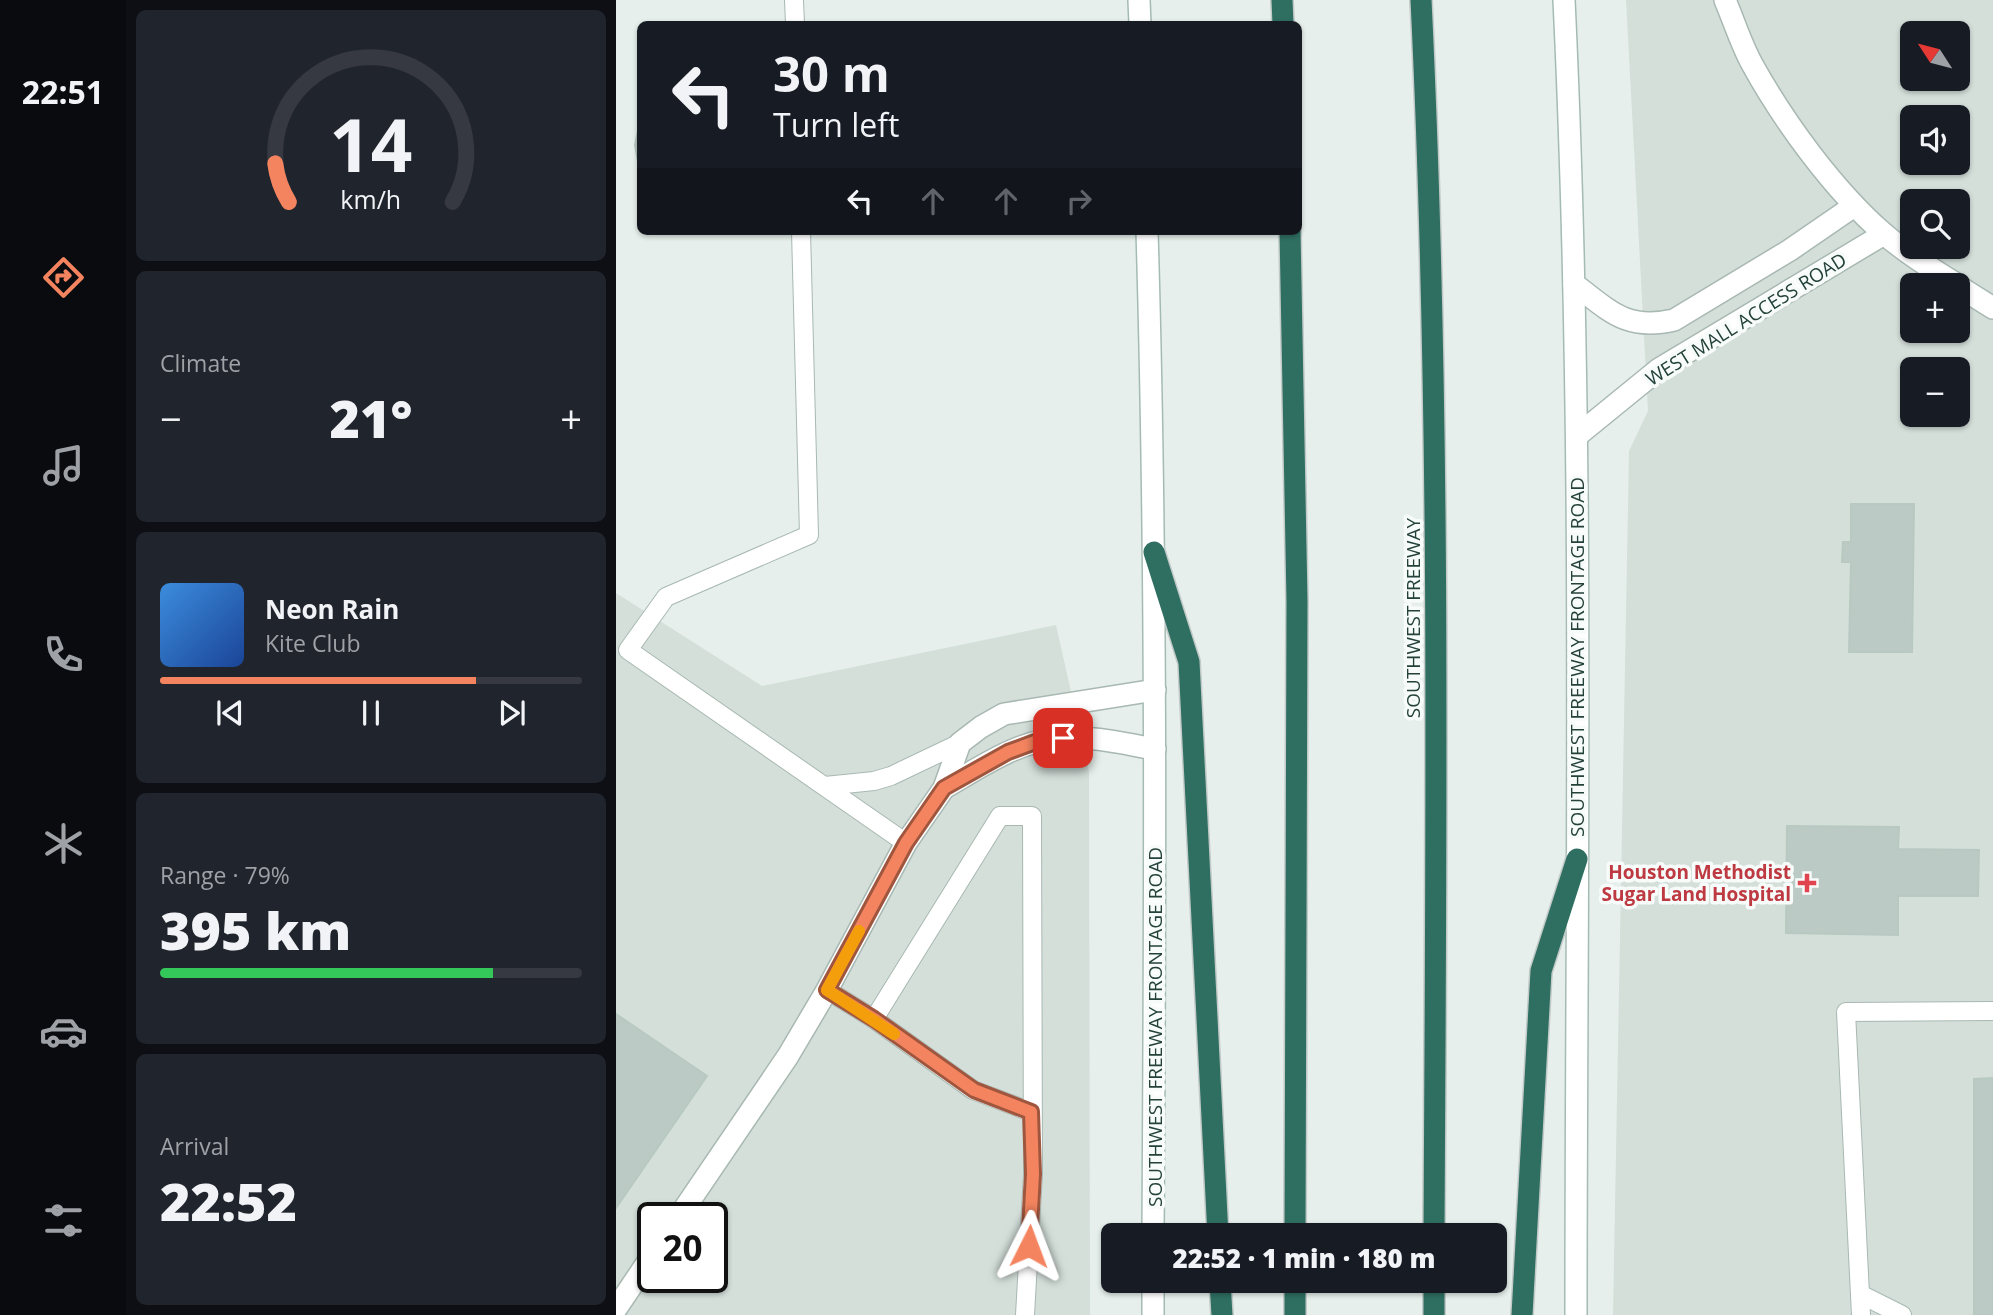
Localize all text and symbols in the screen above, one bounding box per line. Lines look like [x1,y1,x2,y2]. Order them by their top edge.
north arrow [1900,21,1970,91]
map controls [1900,21,1970,427]
text: 30 m [773,40,890,106]
icon: left [658,49,749,140]
text: 22:51 [22,70,104,113]
text: 14 [329,94,413,193]
text: Turn left [773,103,899,146]
button: sound [1900,105,1970,175]
text: km/h [341,181,401,215]
icon: left [841,182,879,220]
icon: ahead [914,182,952,220]
icon: ahead [987,182,1025,220]
icon: right [1060,182,1098,220]
button: search [1900,189,1970,259]
street label: WEST MALL ACCESS ROAD [1641,246,1851,392]
icon: directions [39,253,88,302]
button: + [1900,273,1970,343]
text: Climate [160,347,241,379]
button: − [1900,357,1970,427]
text: 21° [330,382,412,453]
text: − [160,392,182,444]
text: + [560,392,582,444]
icon: music [39,441,88,490]
street label: SOUTHWEST FREEWAY FRONTAGE ROAD [1564,477,1590,837]
street label: SOUTHWEST FREEWAY [1400,517,1426,718]
text: Neon Rain [265,591,399,627]
text: Kite Club [265,627,360,659]
icon: phone [39,630,88,679]
icon: previous [211,694,249,732]
icon: pause [352,694,390,732]
icon: next [493,694,531,732]
pin [1033,708,1093,768]
icon: arrive [1044,719,1082,757]
icon: climate [39,819,88,868]
street label: SOUTHWEST FREEWAY FRONTAGE ROAD [1142,847,1168,1207]
text: Range · 79% [160,859,290,891]
place label: Houston Methodist Sugar Land Hospital [1602,859,1791,907]
marker: Houston Methodist Sugar Land Hospital [1797,873,1817,893]
text: 395 km [160,894,351,965]
icon: car [39,1007,88,1056]
text: Arrival [160,1130,229,1162]
text: 22:52 [160,1165,297,1236]
icon: filters [39,1196,88,1245]
speed limit sign: 20 [637,1202,728,1293]
position arrow [992,1209,1066,1283]
text: 22:52 · 1 min · 180 m [1173,1240,1435,1276]

